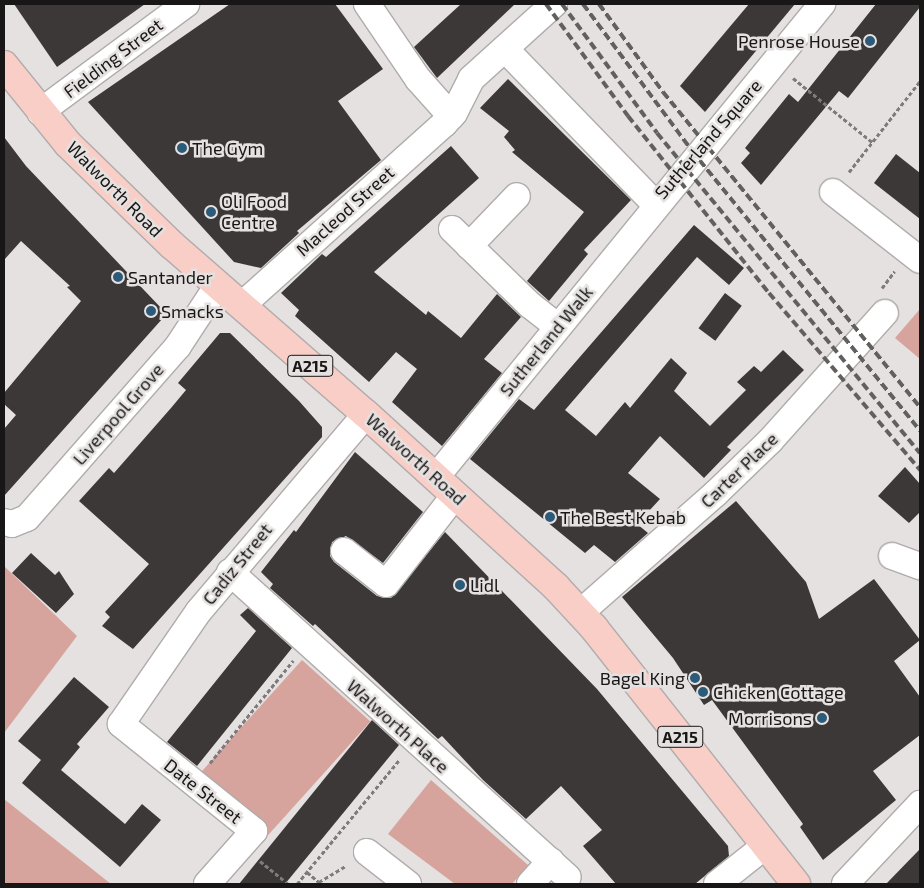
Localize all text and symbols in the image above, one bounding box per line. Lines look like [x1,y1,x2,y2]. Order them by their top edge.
street label: Fielding Street [59,14,167,102]
place label: Penrose House [738,30,860,52]
marker: Penrose House [864,35,876,47]
street label: Sutherland Square [650,75,766,203]
street label: Walworth Road [63,137,167,241]
place label: The Gym [192,137,263,159]
marker: The Gym [176,142,188,154]
street label: Macleod Street [292,161,398,261]
place label: Oli Food Centre [221,191,287,233]
marker: Oli Food Centre [205,206,217,218]
place label: Santander [128,266,213,288]
marker: Santander [112,271,124,283]
street label: Sutherland Walk [495,281,597,401]
place label: Smacks [161,300,224,322]
marker: Smacks [145,305,157,317]
road number: A215 [286,352,334,380]
street label: Liverpool Grove [68,359,168,469]
street label: Walworth Road [362,409,470,509]
street label: Carter Place [696,428,782,512]
place label: The Best Kebab [560,506,686,528]
marker: The Best Kebab [544,511,556,523]
street label: Cadiz Street [198,519,276,609]
place label: Lidl [470,574,499,596]
marker: Lidl [454,579,466,591]
place label: Bagel King [599,667,685,689]
marker: Bagel King [689,672,701,684]
street label: Walworth Place [343,675,453,777]
place label: Chicken Cottage [713,681,844,703]
marker: Chicken Cottage [697,686,709,698]
place label: Morrisons [728,707,812,729]
marker: Morrisons [816,712,828,724]
road number: A215 [656,724,704,750]
street label: Date Street [160,754,246,828]

